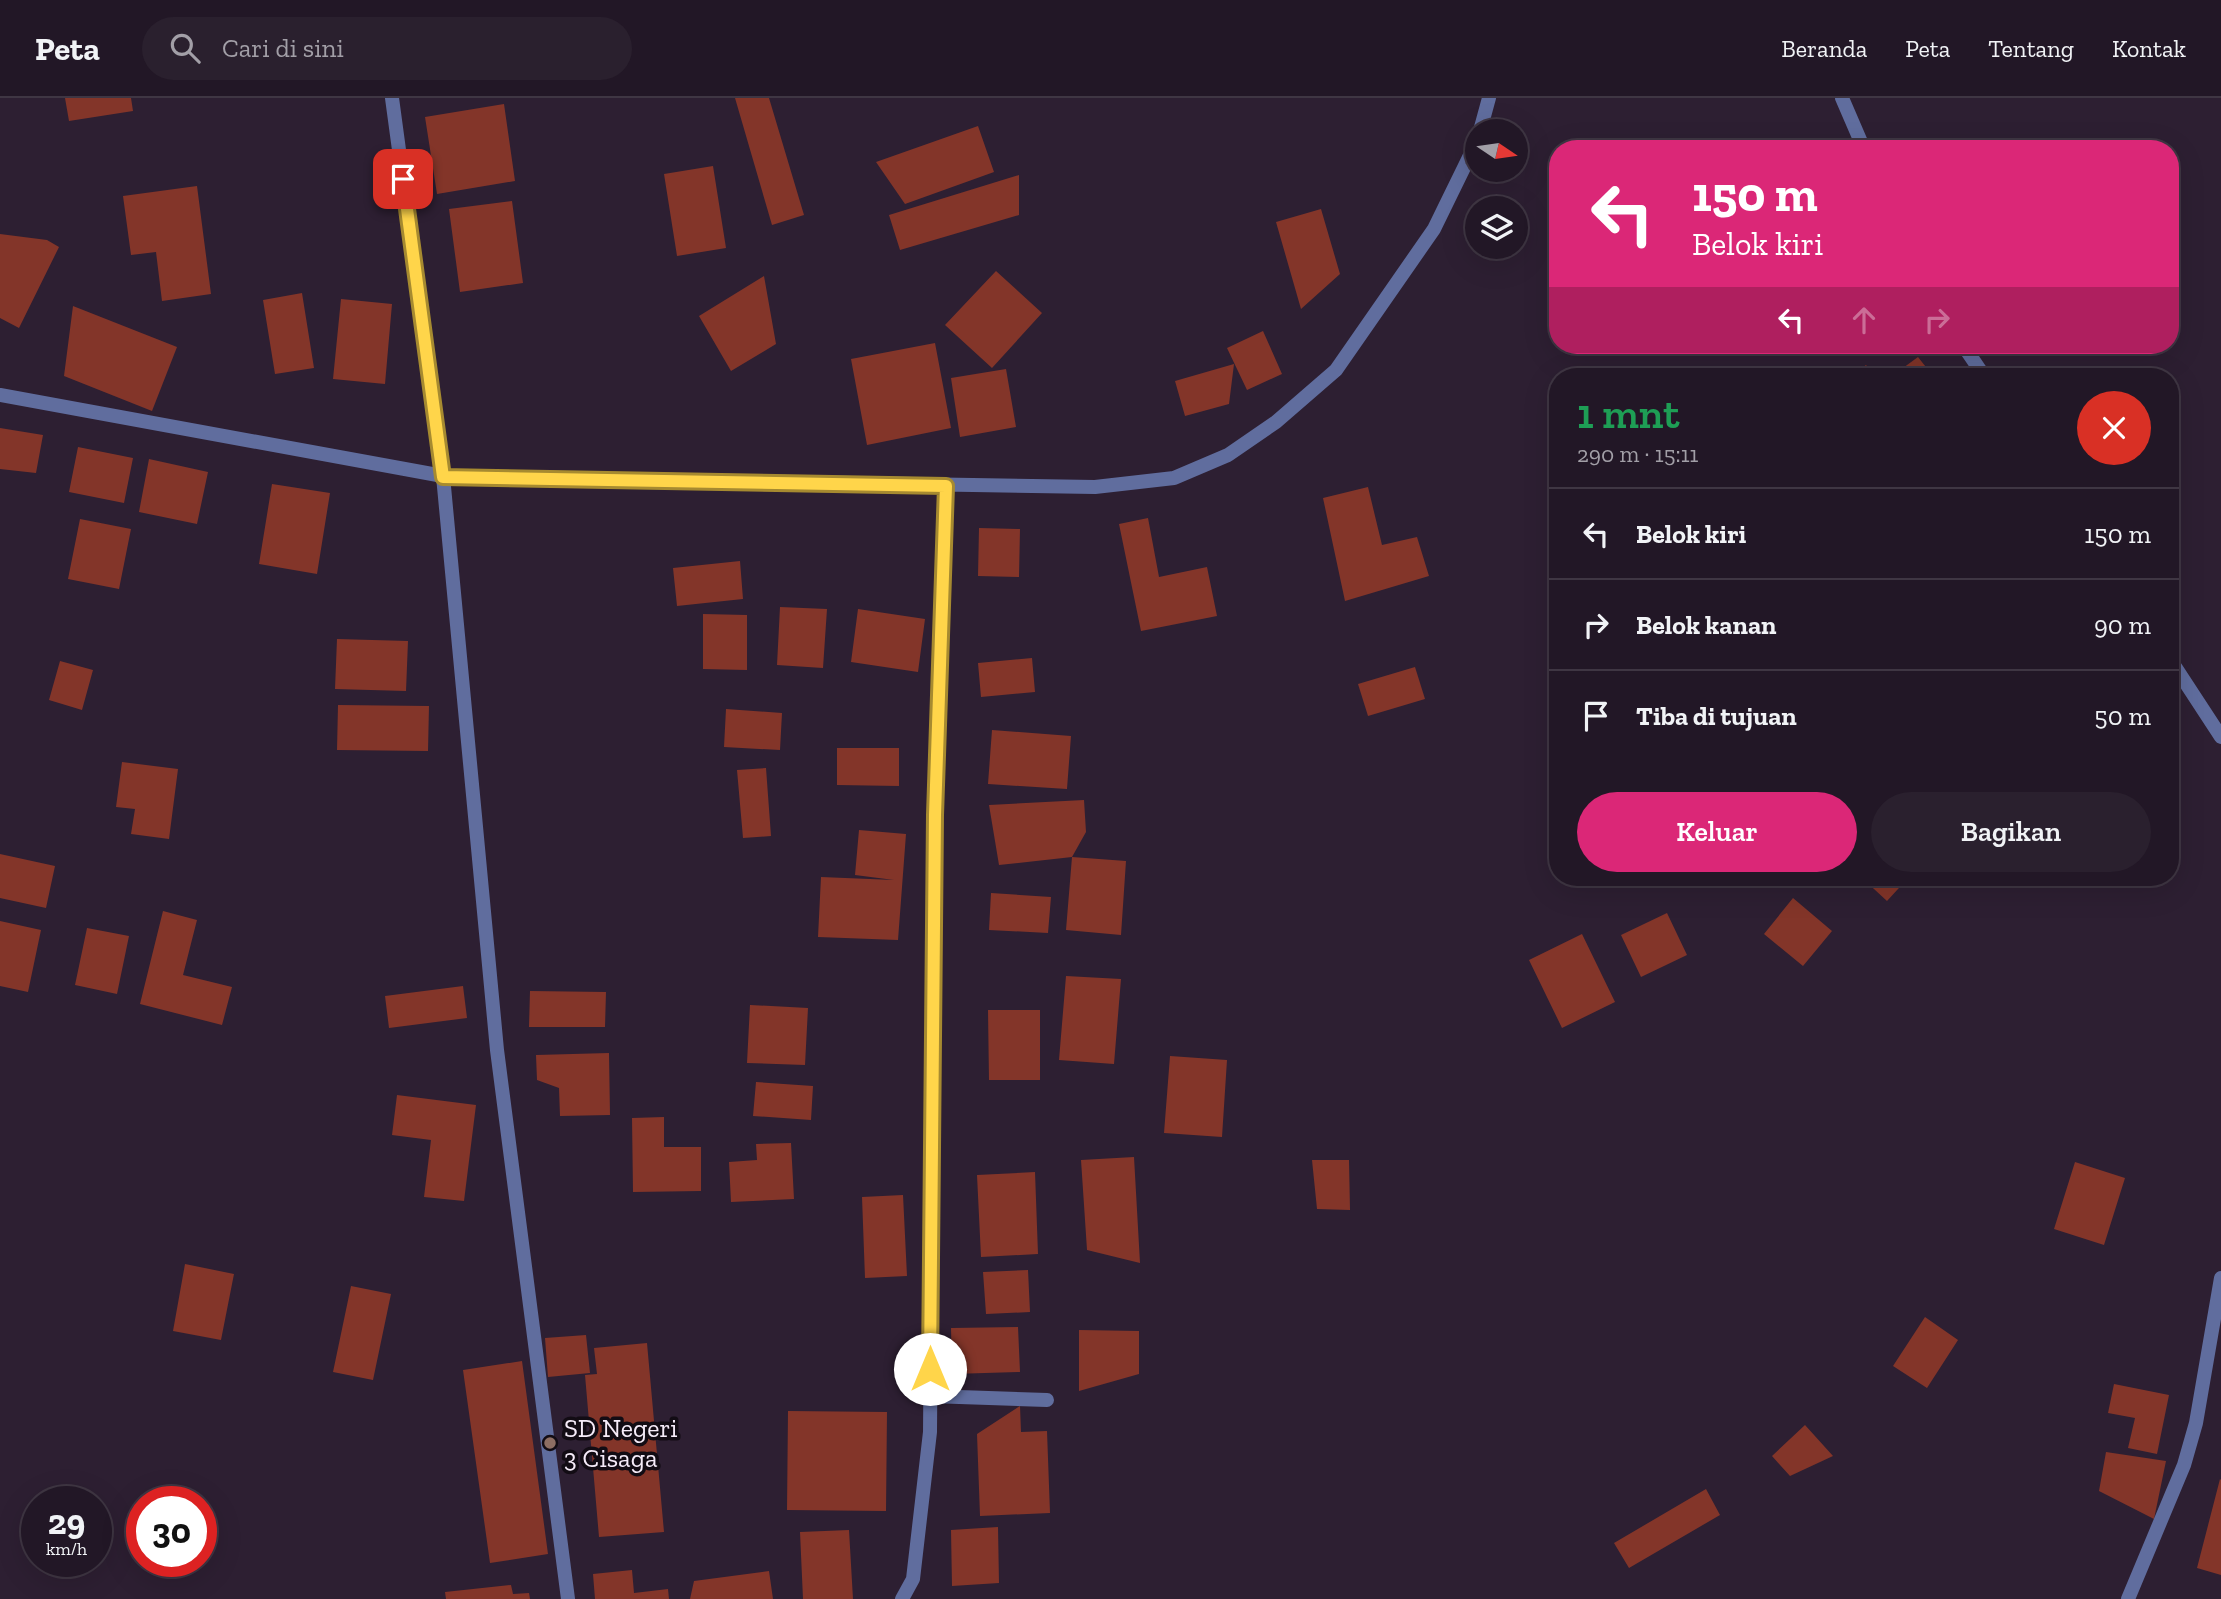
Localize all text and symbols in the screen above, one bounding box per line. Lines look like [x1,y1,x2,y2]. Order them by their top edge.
search box [142,17,632,80]
text: Peta [35,29,100,68]
icon: search [166,29,204,67]
text: Cari di sini [222,32,344,64]
text: Beranda [1781,34,1867,63]
text: Peta [1905,34,1950,63]
text: Tentang [1988,34,2074,63]
text: Kontak [2112,34,2186,63]
north arrow [1465,119,1528,182]
map controls [1465,119,1528,259]
pin [373,149,433,209]
icon: arrive [384,160,422,198]
text: 150 m [1692,165,1818,224]
icon: left [1577,168,1668,259]
button: layers [1465,196,1528,259]
text: Belok kiri [1692,225,1823,263]
icon: left [1772,301,1810,339]
icon: ahead [1845,301,1883,339]
icon: right [1918,301,1956,339]
text: 1 mnt [1577,388,1680,439]
button: close [2077,391,2151,465]
text: 290 m · 15:11 [1577,440,1698,468]
icon: left [1577,515,1615,553]
text: Belok kiri [1636,518,1746,550]
text: 150 m [2084,518,2151,550]
icon: right [1577,606,1615,644]
text: Belok kanan [1636,609,1777,641]
text: 90 m [2094,609,2151,641]
icon: arrive [1577,697,1615,735]
text: Tiba di tujuan [1636,700,1797,732]
text: 50 m [2094,700,2151,732]
button: Keluar [1577,792,1857,872]
button: Bagikan [1871,792,2151,872]
position arrow [893,1332,967,1406]
place label: SD Negeri 3 Cisaga [564,1412,678,1474]
marker: SD Negeri 3 Cisaga [542,1435,558,1451]
speed limit sign: 30 [126,1486,217,1577]
text: 29 [48,1501,85,1543]
text: km/h [46,1538,87,1560]

